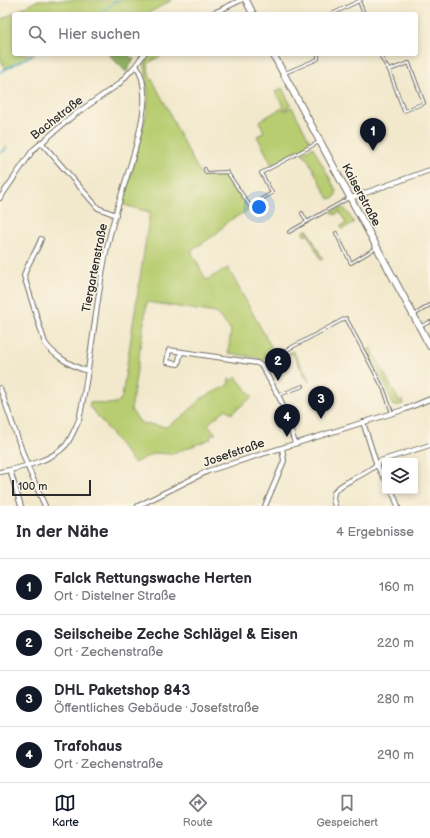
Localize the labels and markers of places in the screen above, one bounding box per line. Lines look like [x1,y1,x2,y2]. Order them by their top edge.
pin: 1 [360,118,386,151]
pin: 2 [265,348,291,381]
pin: 3 [308,386,334,419]
pin: 4 [274,404,300,437]

